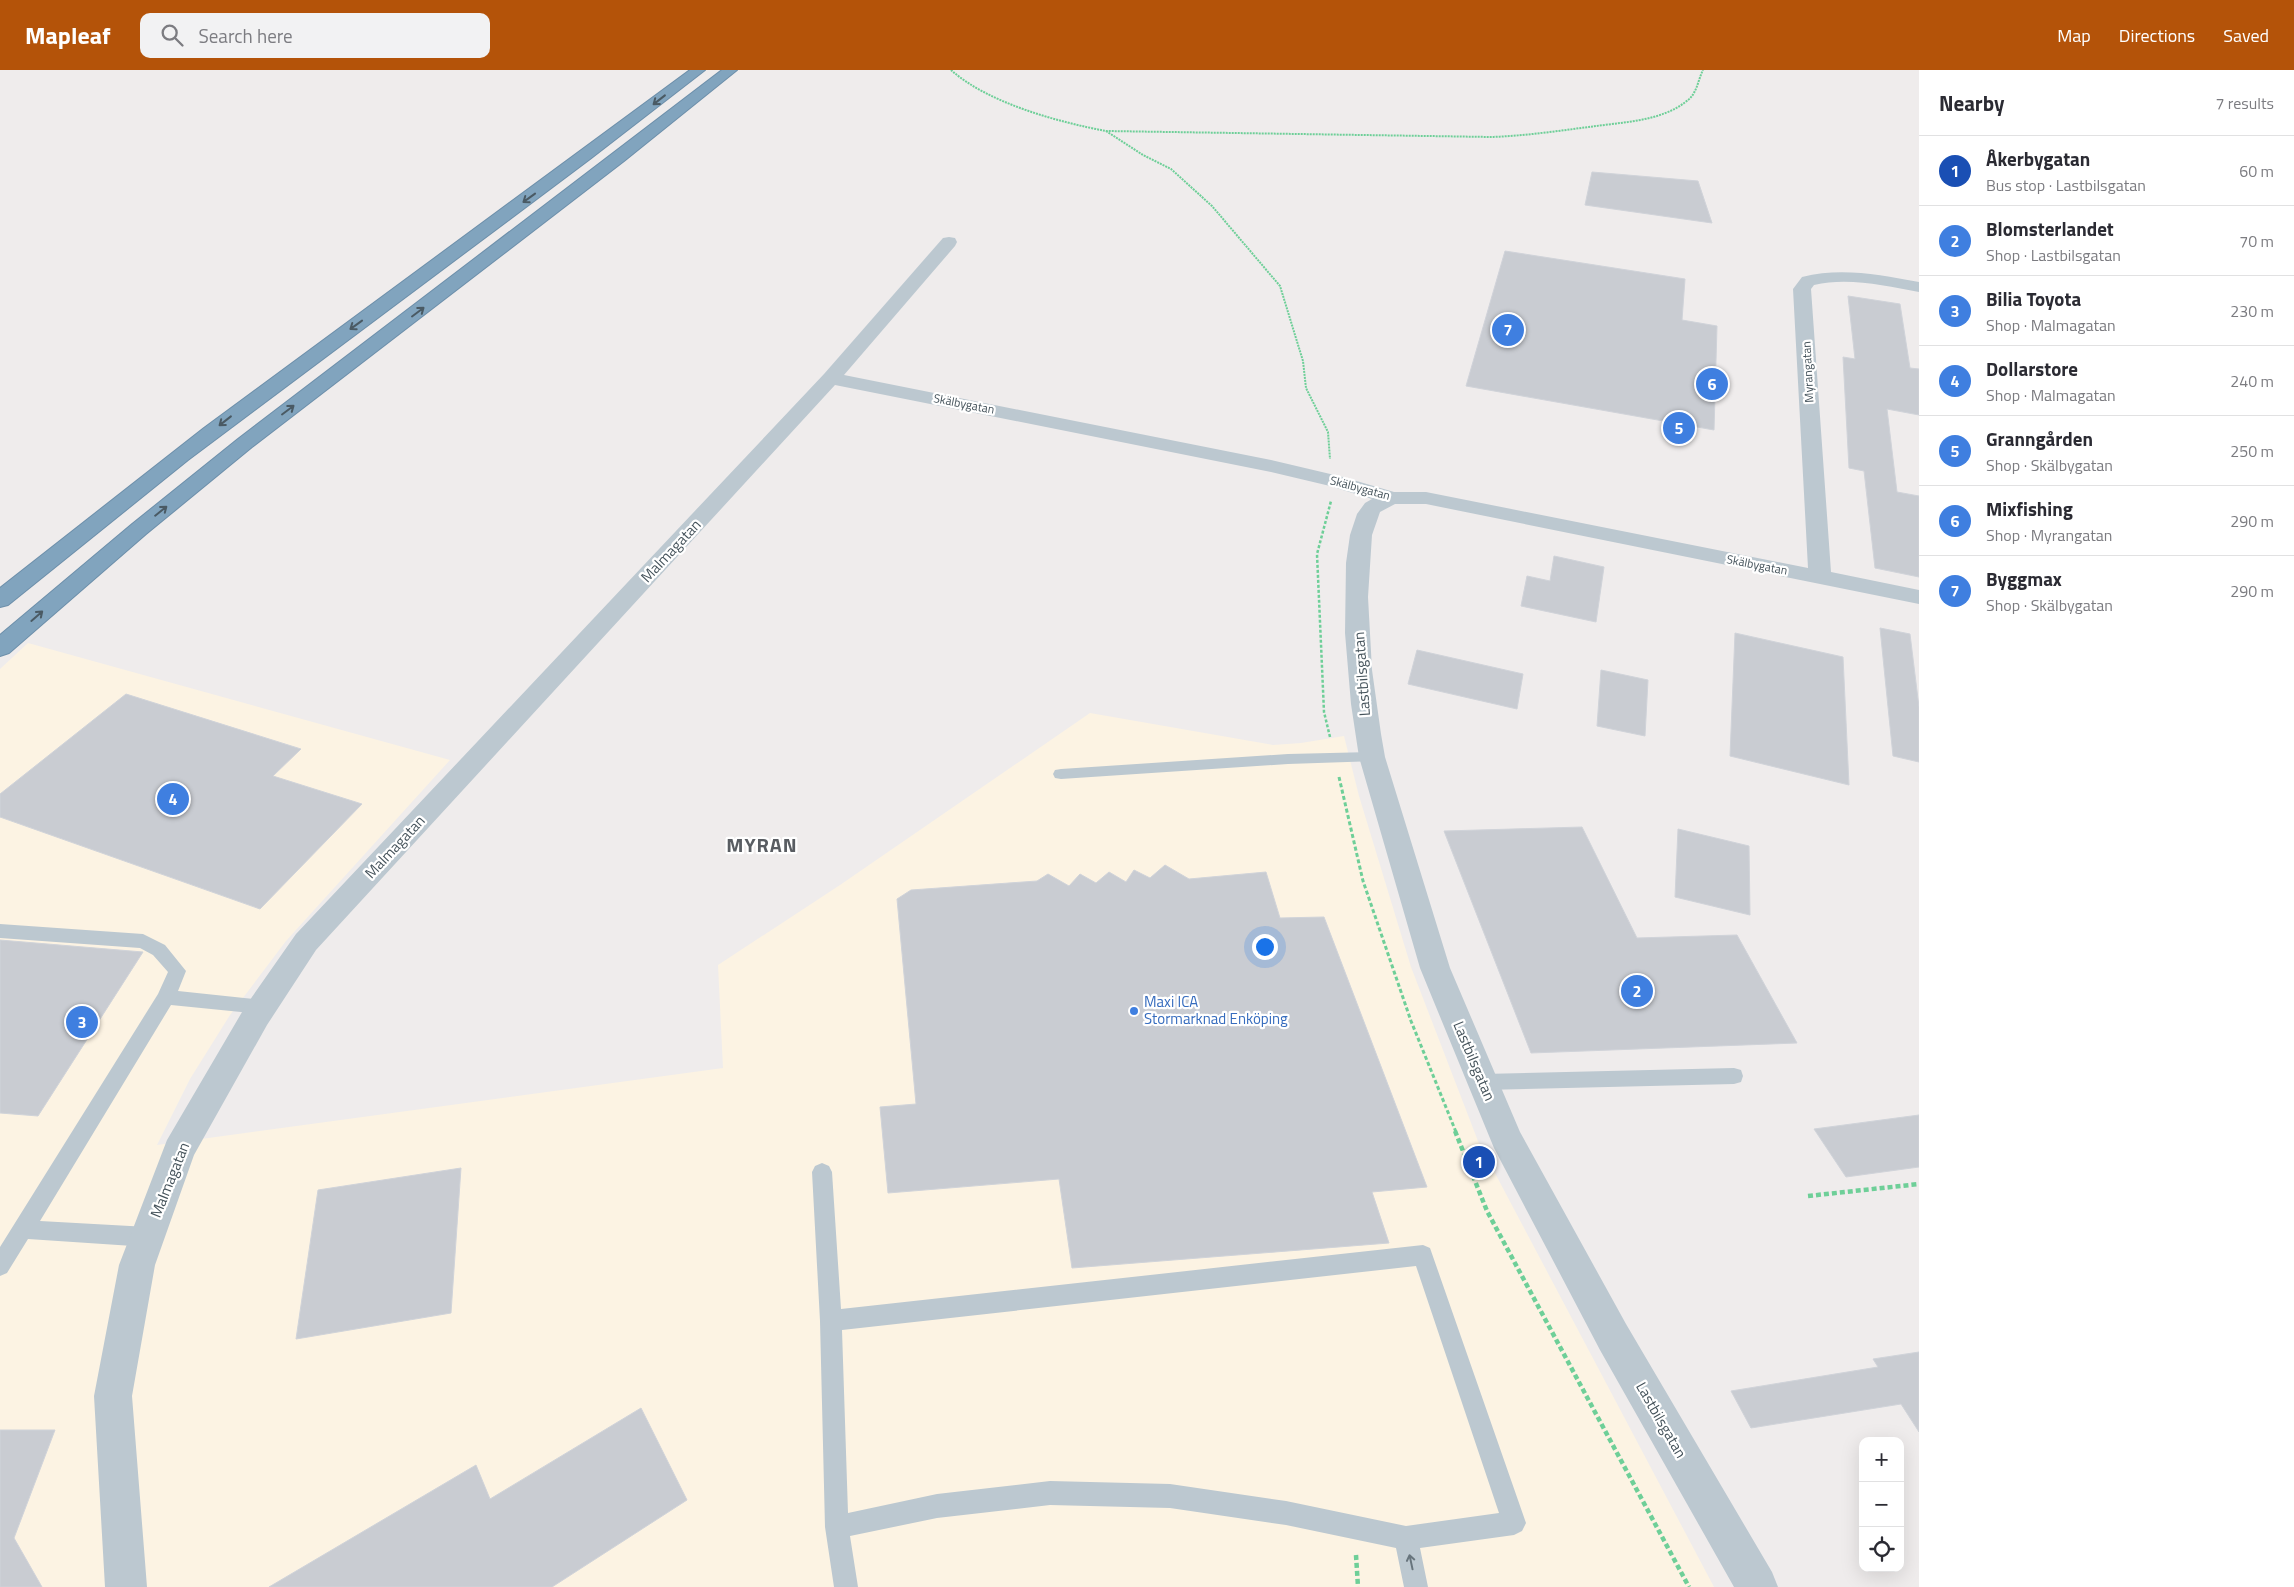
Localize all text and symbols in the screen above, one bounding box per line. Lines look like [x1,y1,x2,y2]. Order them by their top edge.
search box [140,13,490,58]
text: Mapleaf [25,17,110,53]
icon: search [158,21,186,49]
text: Search here [198,21,293,50]
text: Map [2057,22,2091,49]
text: Directions [2119,22,2195,49]
text: Saved [2223,22,2269,49]
text: Nearby [1939,87,2004,119]
text: 7 results [2215,91,2274,115]
one-way arrow [652,95,666,105]
text: Åkerbygatan [1986,144,2090,173]
text: 1 [1951,159,1959,183]
text: 60 m [2239,159,2274,183]
text: Bus stop · Lastbilsgatan [1986,173,2146,197]
one-way arrow [522,193,536,203]
text: Blomsterlandet [1986,214,2114,243]
text: 2 [1951,229,1959,253]
text: 70 m [2239,229,2274,253]
text: Shop · Lastbilsgatan [1986,243,2121,267]
text: Bilia Toyota [1986,284,2081,313]
text: 3 [1951,299,1959,323]
text: 230 m [2230,299,2274,323]
one-way arrow [411,307,424,318]
pin: 7 [1492,311,1524,349]
text: Shop · Malmagatan [1986,313,2116,337]
one-way arrow [349,320,363,330]
street label: Myrangatan [1796,341,1819,403]
text: Dollarstore [1986,354,2078,383]
pin: 6 [1696,365,1728,403]
text: 4 [1951,369,1959,393]
text: 240 m [2230,369,2274,393]
text: Shop · Malmagatan [1986,383,2116,407]
street label: Skälbygatan [932,388,996,419]
one-way arrow [281,405,295,415]
pin: 5 [1663,409,1695,447]
one-way arrow [219,416,232,427]
text: Granngården [1986,424,2093,453]
text: 5 [1951,439,1959,463]
text: 250 m [2230,439,2274,463]
text: Shop · Skälbygatan [1986,453,2113,477]
street label: Skälbygatan [1328,470,1392,505]
text: Mixfishing [1986,494,2073,523]
one-way arrow [154,506,167,517]
text: 6 [1951,509,1959,533]
text: 290 m [2230,509,2274,533]
street label: Malmagatan [635,514,706,588]
text: Shop · Myrangatan [1986,523,2112,547]
street label: Skälbygatan [1725,549,1789,580]
text: Byggmax [1986,564,2062,593]
text: 7 [1951,579,1959,603]
text: 290 m [2230,579,2274,603]
text: Shop · Skälbygatan [1986,593,2113,617]
one-way arrow [30,611,43,622]
street label: Lastbilsgatan [1347,631,1376,717]
pin: 4 [157,780,189,818]
street label: Malmagatan [359,810,430,884]
district label: MYRAN [726,829,798,860]
your location [1252,934,1278,960]
pin: 2 [1621,972,1653,1010]
place label: Maxi ICA Stormarknad Enköping [1144,990,1288,1030]
pin: 3 [66,1003,98,1041]
marker: Maxi ICA Stormarknad Enköping [1128,1005,1140,1017]
street label: Lastbilsgatan [1447,1017,1502,1104]
street label: Malmagatan [144,1139,195,1221]
pin: 1 [1463,1143,1495,1181]
street label: Lastbilsgatan [1630,1377,1693,1462]
map controls [1859,1437,1904,1572]
button: + [1859,1437,1904,1482]
button: − [1859,1482,1904,1527]
button: locate [1859,1527,1904,1572]
one-way arrow [1406,1555,1415,1571]

